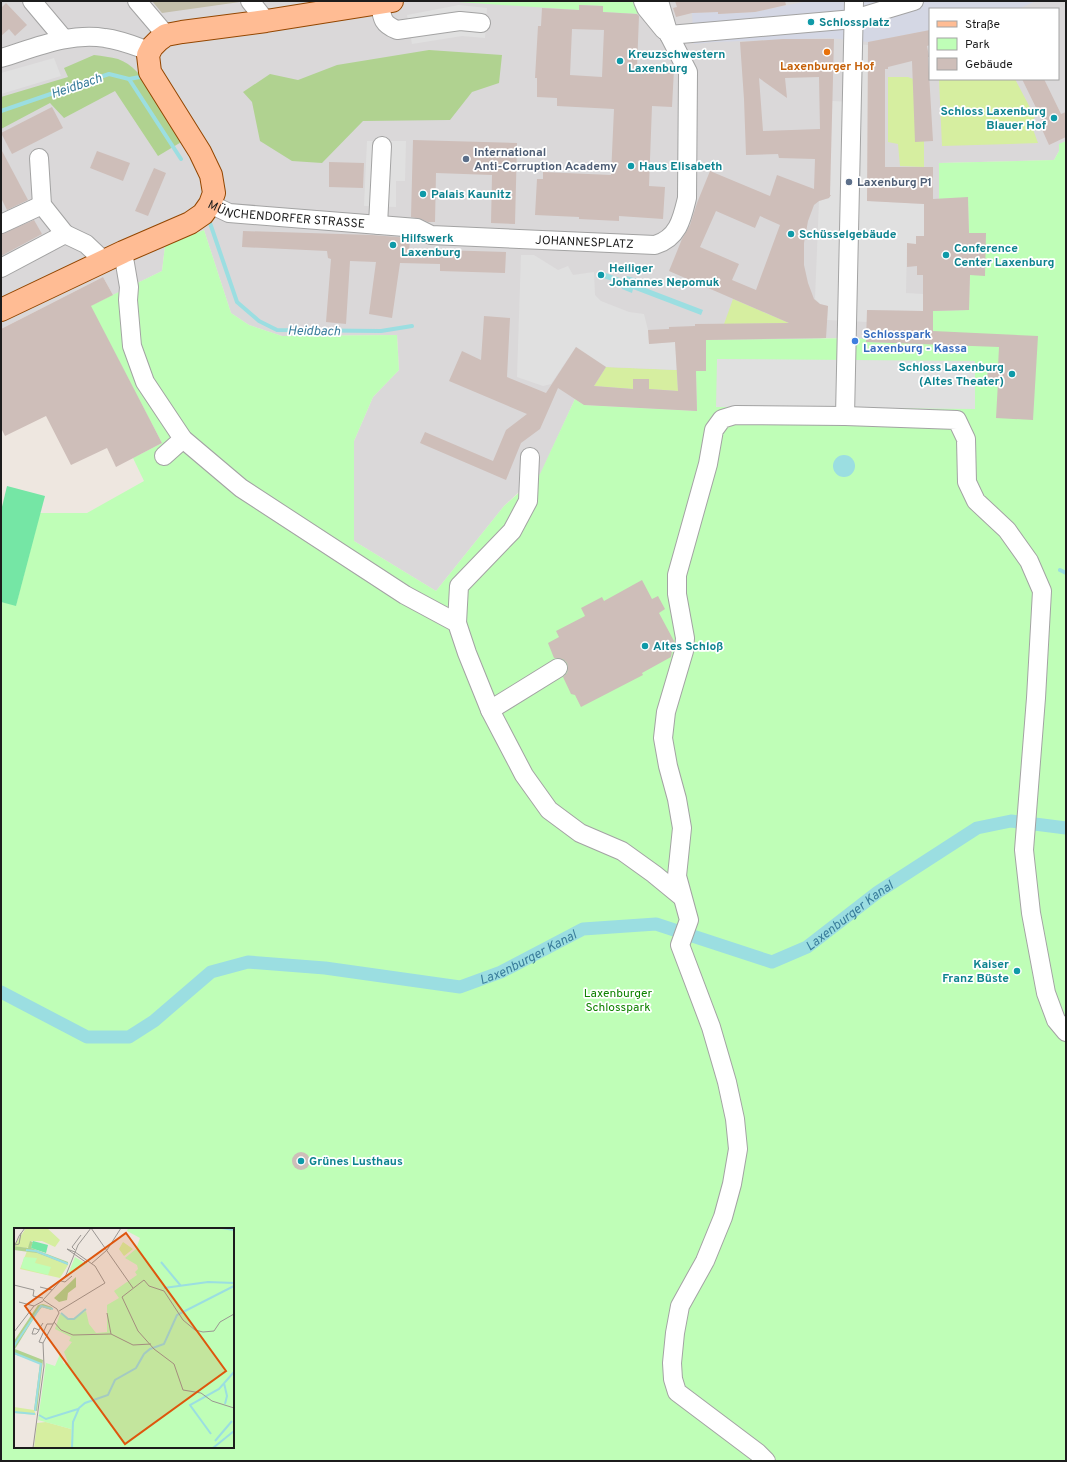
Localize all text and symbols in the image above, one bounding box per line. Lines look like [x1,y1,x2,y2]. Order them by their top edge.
legend [929,8,1059,80]
place label: Schlossplatz [819,15,890,31]
marker: Schlossplatz [806,17,816,27]
text: Straße [965,17,1000,33]
text: Park [965,37,990,53]
place label: Kreuzschwestern Laxenburg [628,47,725,77]
marker: Laxenburger Hof [822,47,832,57]
marker: Kreuzschwestern Laxenburg [615,56,625,66]
text: Gebäude [965,57,1013,73]
place label: Laxenburger Hof [780,59,875,75]
water label: Heidbach [49,71,104,103]
place label: Schloss Laxenburg Blauer Hof [941,104,1047,134]
marker: Schloss Laxenburg Blauer Hof [1049,113,1059,123]
place label: International Anti-Corruption Academy [474,145,617,175]
marker: International Anti-Corruption Academy [461,154,471,164]
place label: Haus Elisabeth [639,159,722,175]
marker: Haus Elisabeth [626,161,636,171]
place label: Laxenburg P1 [857,175,932,191]
marker: Laxenburg P1 [844,177,854,187]
place label: Palais Kaunitz [431,187,511,203]
marker: Palais Kaunitz [418,189,428,199]
street label: MÜNCHENDORFER STRASSE [205,197,365,233]
place label: Schüsselgebäude [799,227,897,243]
marker: Schüsselgebäude [786,229,796,239]
place label: Hilfswerk Laxenburg [401,231,461,261]
street label: JOHANNESPLATZ [535,233,634,253]
marker: Hilfswerk Laxenburg [388,240,398,250]
place label: Conference Center Laxenburg [954,241,1054,271]
marker: Conference Center Laxenburg [941,250,951,260]
place label: Heiliger Johannes Nepomuk [609,261,720,291]
marker: Heiliger Johannes Nepomuk [596,270,606,280]
water label: Heidbach [287,324,341,340]
place label: Schlosspark Laxenburg - Kassa [863,327,967,357]
marker: Schlosspark Laxenburg - Kassa [850,336,860,346]
place label: Schloss Laxenburg (Altes Theater) [899,360,1004,390]
marker: Schloss Laxenburg (Altes Theater) [1007,369,1017,379]
place label: Altes Schloß [653,639,723,655]
marker: Altes Schloß [640,641,650,651]
water label: Laxenburger Kanal [803,878,897,955]
water label: Laxenburger Kanal [478,928,580,989]
place label: Kaiser Franz Büste [942,957,1009,987]
marker: Kaiser Franz Büste [1012,966,1022,976]
park label: Laxenburger Schlosspark [584,986,652,1016]
place label: Grünes Lusthaus [309,1154,403,1170]
marker: Grünes Lusthaus [296,1156,306,1166]
inset map [14,1228,234,1448]

